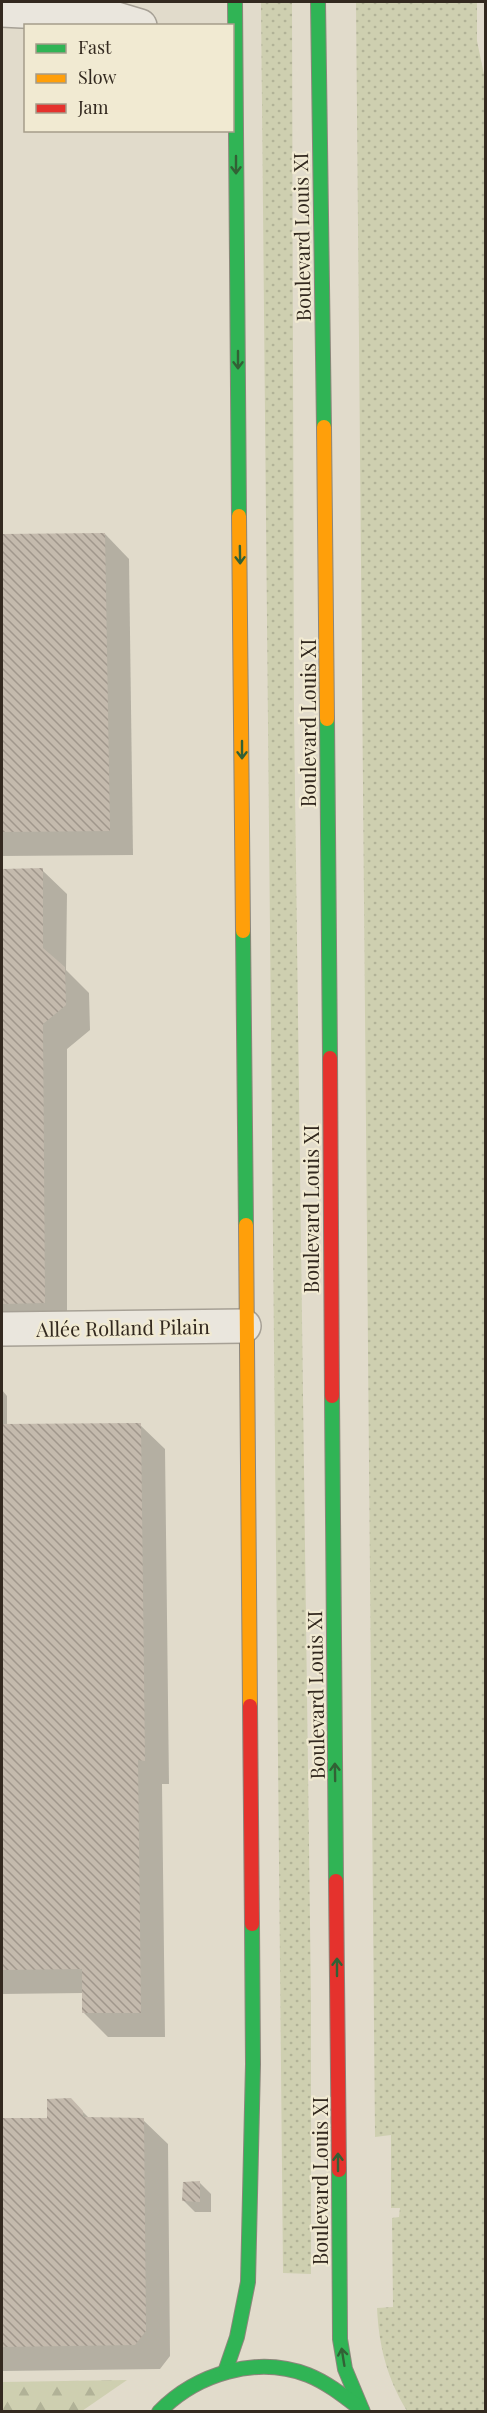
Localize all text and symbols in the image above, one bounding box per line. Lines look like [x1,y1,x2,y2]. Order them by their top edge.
legend [24,24,234,132]
text: Fast [78,35,112,59]
text: Slow [78,65,116,89]
text: Jam [77,95,108,119]
street label: Boulevard Louis XI [286,152,316,322]
one-way arrow [231,154,242,174]
one-way arrow [232,349,244,369]
one-way arrow [234,544,246,564]
street label: Boulevard Louis XI [294,639,321,807]
one-way arrow [236,739,248,759]
street label: Boulevard Louis XI [297,1125,324,1293]
street label: Allée Rolland Pilain [35,1312,210,1342]
street label: Boulevard Louis XI [300,1610,330,1780]
one-way arrow [329,1763,341,1783]
one-way arrow [331,1958,343,1978]
street label: Boulevard Louis XI [306,2097,333,2265]
one-way arrow [332,2153,344,2173]
one-way arrow [337,2348,348,2367]

